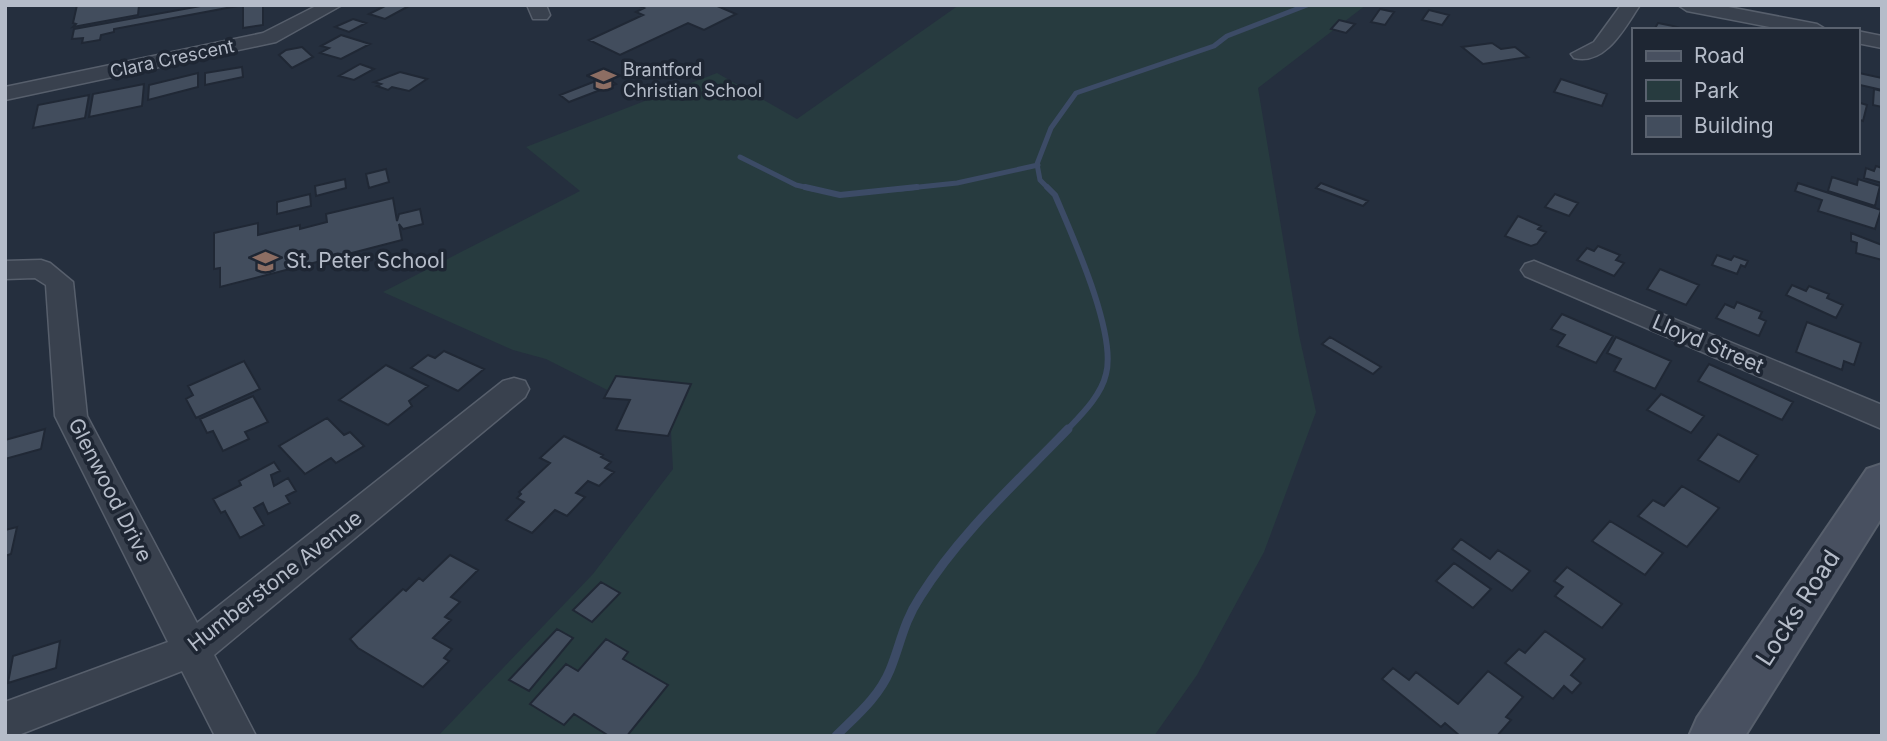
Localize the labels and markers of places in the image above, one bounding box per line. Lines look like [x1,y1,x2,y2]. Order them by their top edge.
place label: Brantford Christian School [623,59,762,101]
school or university icon: Brantford Christian School [589,66,617,94]
school or university icon: St. Peter School [252,247,280,275]
place label: St. Peter School [286,248,445,273]

